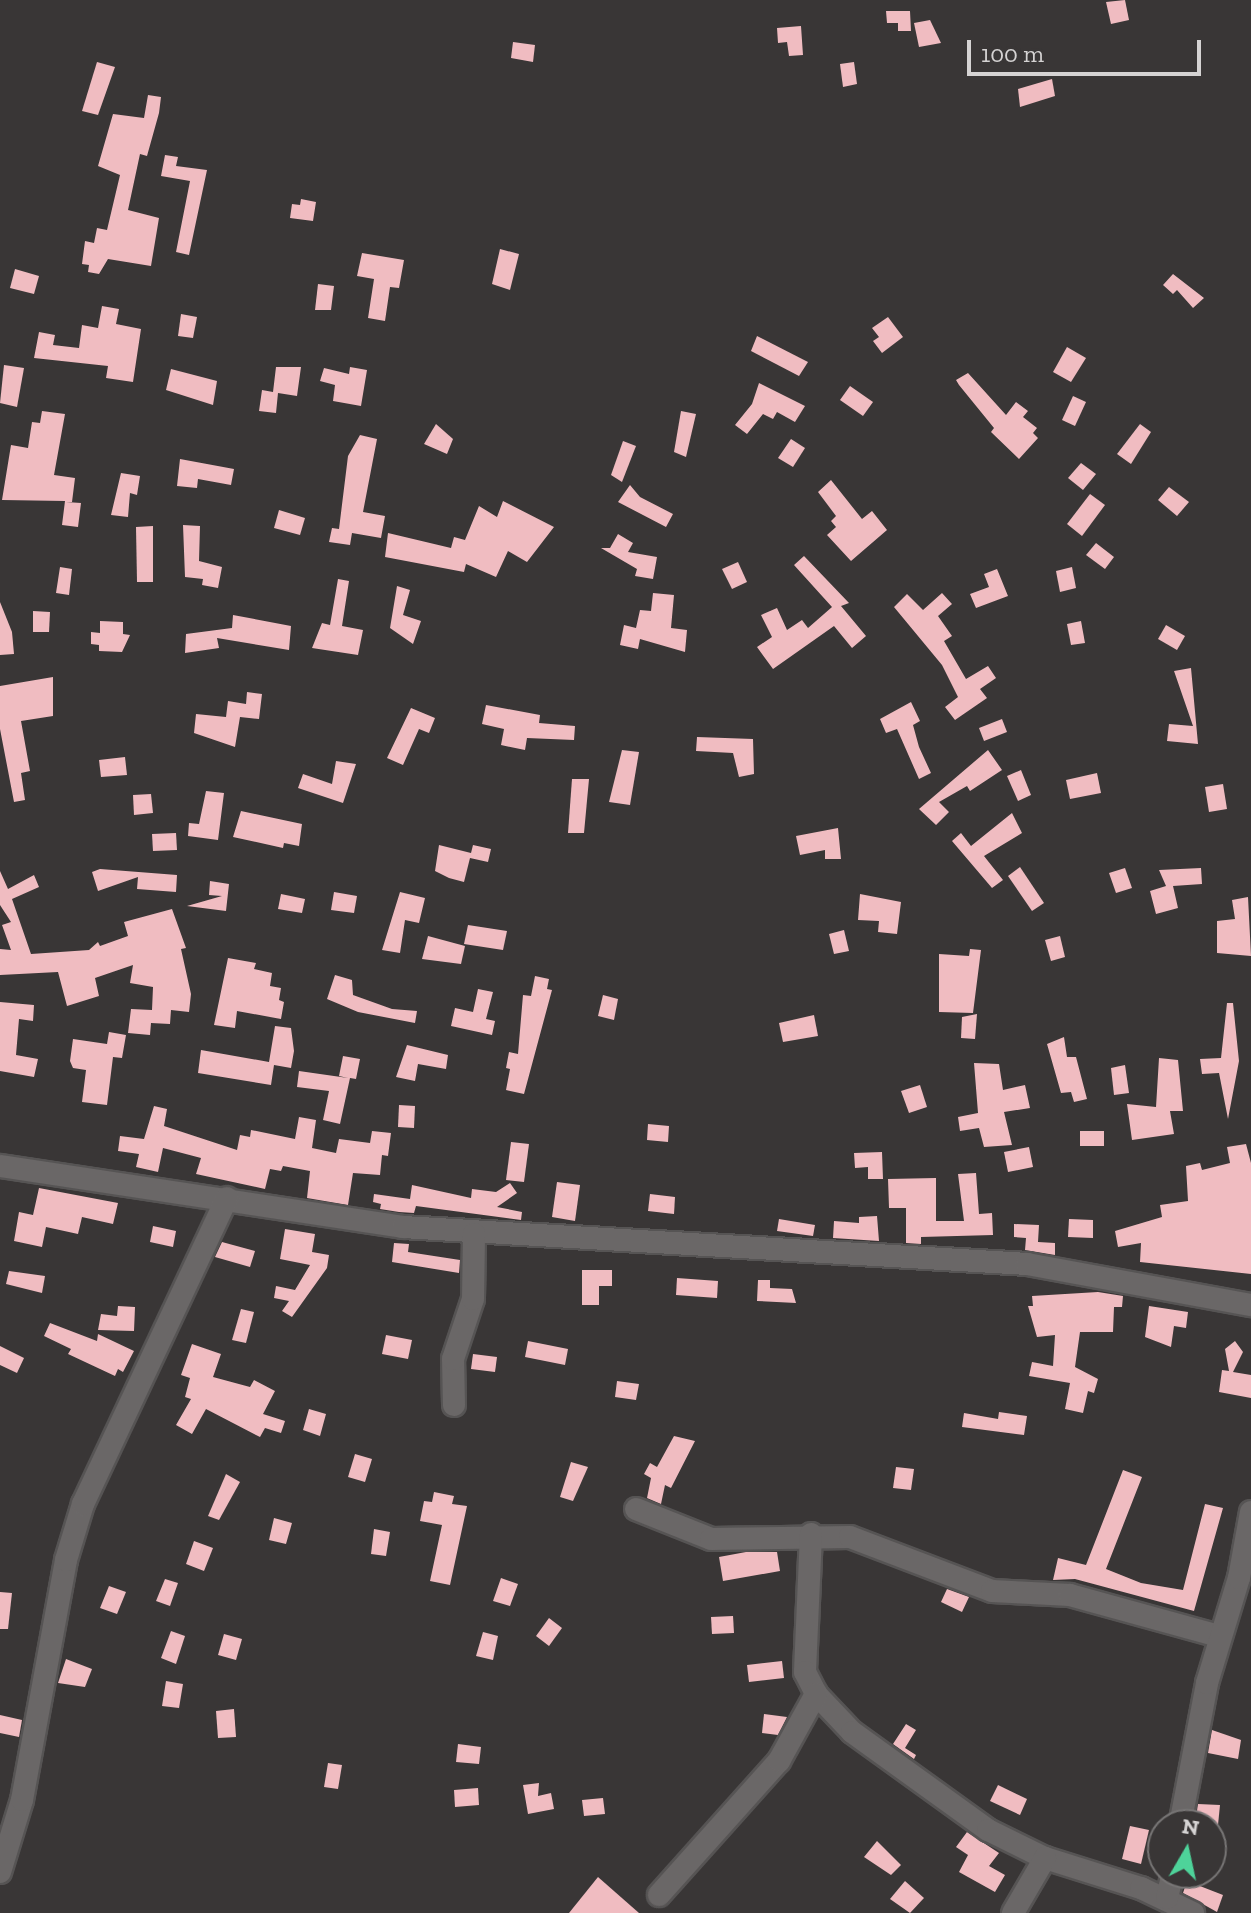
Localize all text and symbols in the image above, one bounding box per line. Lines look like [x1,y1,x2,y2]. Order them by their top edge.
scale bar [971,24,1205,74]
text: 100 m [981,39,1044,68]
north arrow [1147,1809,1227,1889]
text: N [1180,1812,1201,1841]

